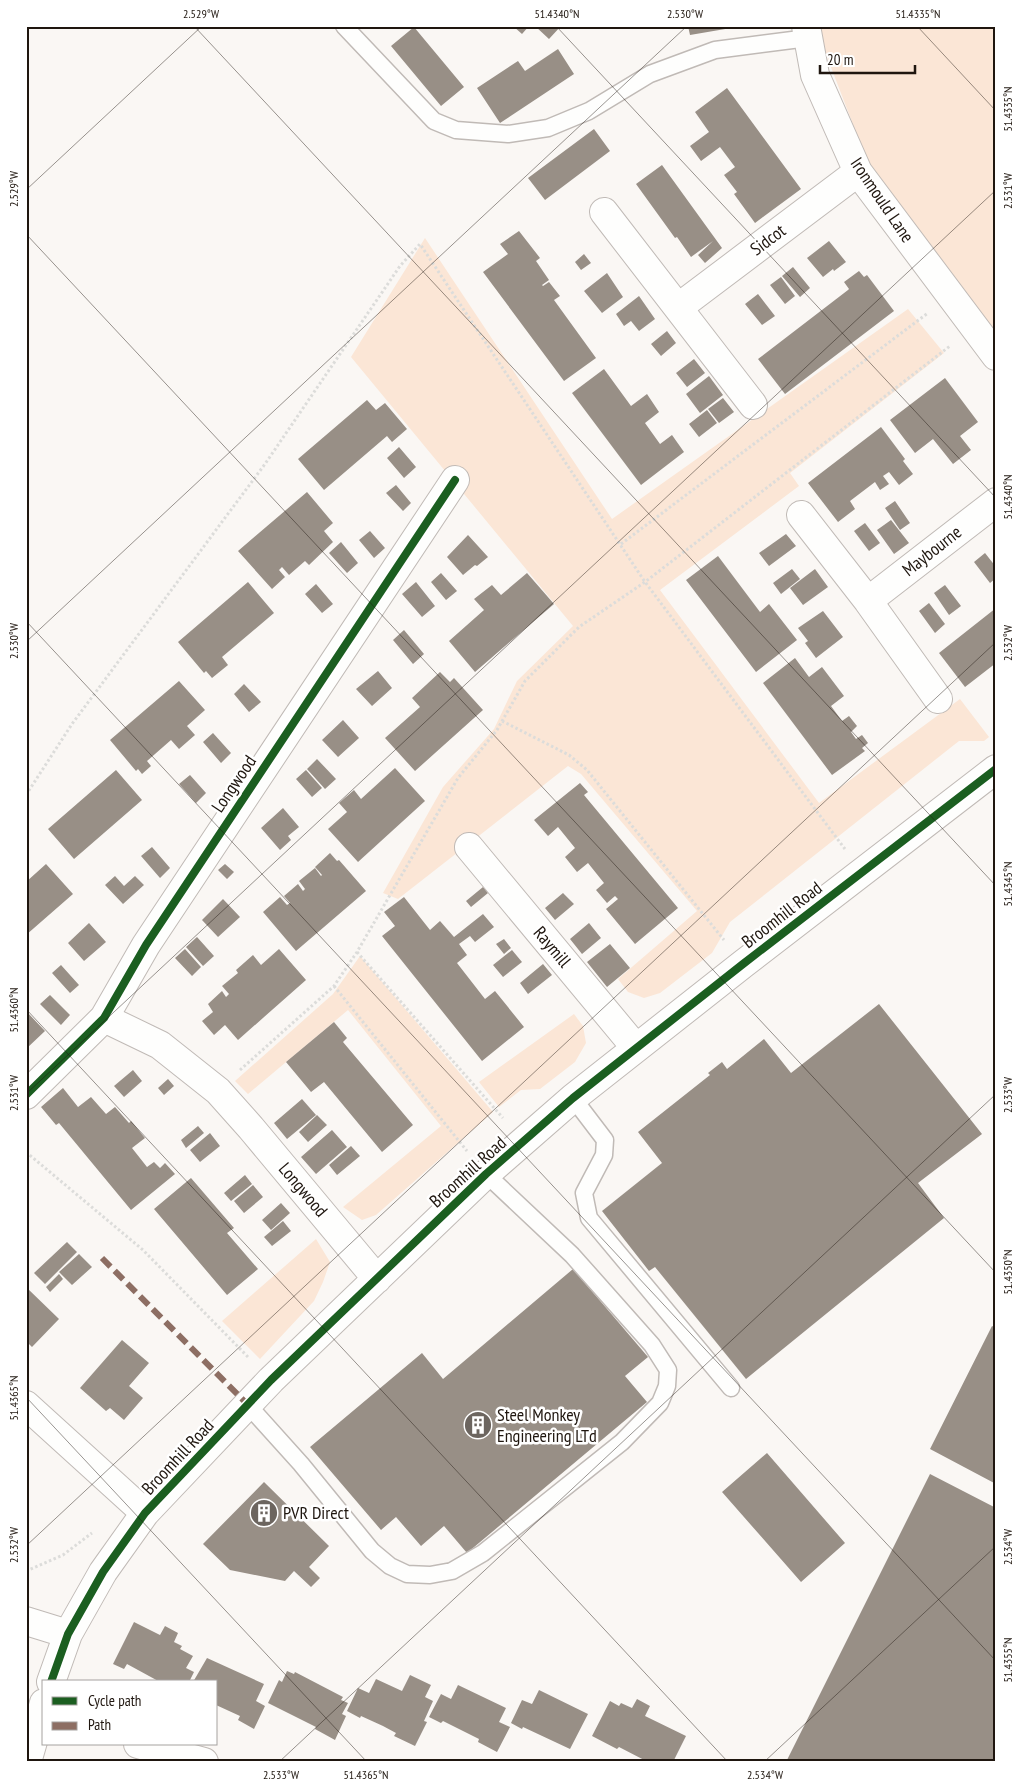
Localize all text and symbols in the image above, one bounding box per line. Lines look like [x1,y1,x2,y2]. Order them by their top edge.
text: 2.529°W [183,6,219,21]
text: 51.4340°N [534,6,580,21]
text: 2.530°W [667,6,703,21]
text: 51.4335°N [895,6,941,21]
scale bar [820,42,914,74]
text: 20 m [827,50,853,69]
text: 51.4335°N [1000,86,1015,132]
street label: Ironmould Lane [846,153,919,247]
text: 2.529°W [6,171,21,207]
text: 2.531°W [1000,173,1015,209]
street label: Sidcot [746,219,790,260]
text: 51.4340°N [1000,474,1015,520]
street label: Maybourne [897,520,966,581]
text: 2.530°W [6,623,21,659]
text: 2.532°W [1000,625,1015,661]
street label: Longwood [206,751,261,817]
text: 51.4345°N [1000,861,1015,907]
street label: Broomhill Road [737,876,826,953]
street label: Raymill [529,921,577,973]
text: 51.4360°N [6,987,21,1033]
text: 2.531°W [6,1075,21,1111]
text: 2.533°W [1000,1077,1015,1113]
street label: Broomhill Road [425,1131,511,1212]
street label: Longwood [274,1158,333,1222]
text: 51.4350°N [1000,1249,1015,1295]
text: 51.4365°N [6,1375,21,1421]
place label: Steel Monkey Engineering LTd [497,1403,597,1447]
building icon: Steel Monkey Engineering LTd [463,1410,493,1440]
street label: Broomhill Road [137,1414,219,1499]
building icon: PVR Direct [249,1498,279,1528]
place label: PVR Direct [283,1501,349,1524]
text: 2.532°W [6,1527,21,1563]
text: 2.534°W [1000,1529,1015,1565]
text: 51.4355°N [1000,1637,1015,1683]
legend [42,1680,218,1746]
text: Cycle path [88,1691,141,1710]
text: Path [88,1715,111,1734]
text: 2.533°W [263,1767,299,1782]
text: 51.4365°N [343,1767,389,1782]
text: 2.534°W [747,1767,783,1782]

